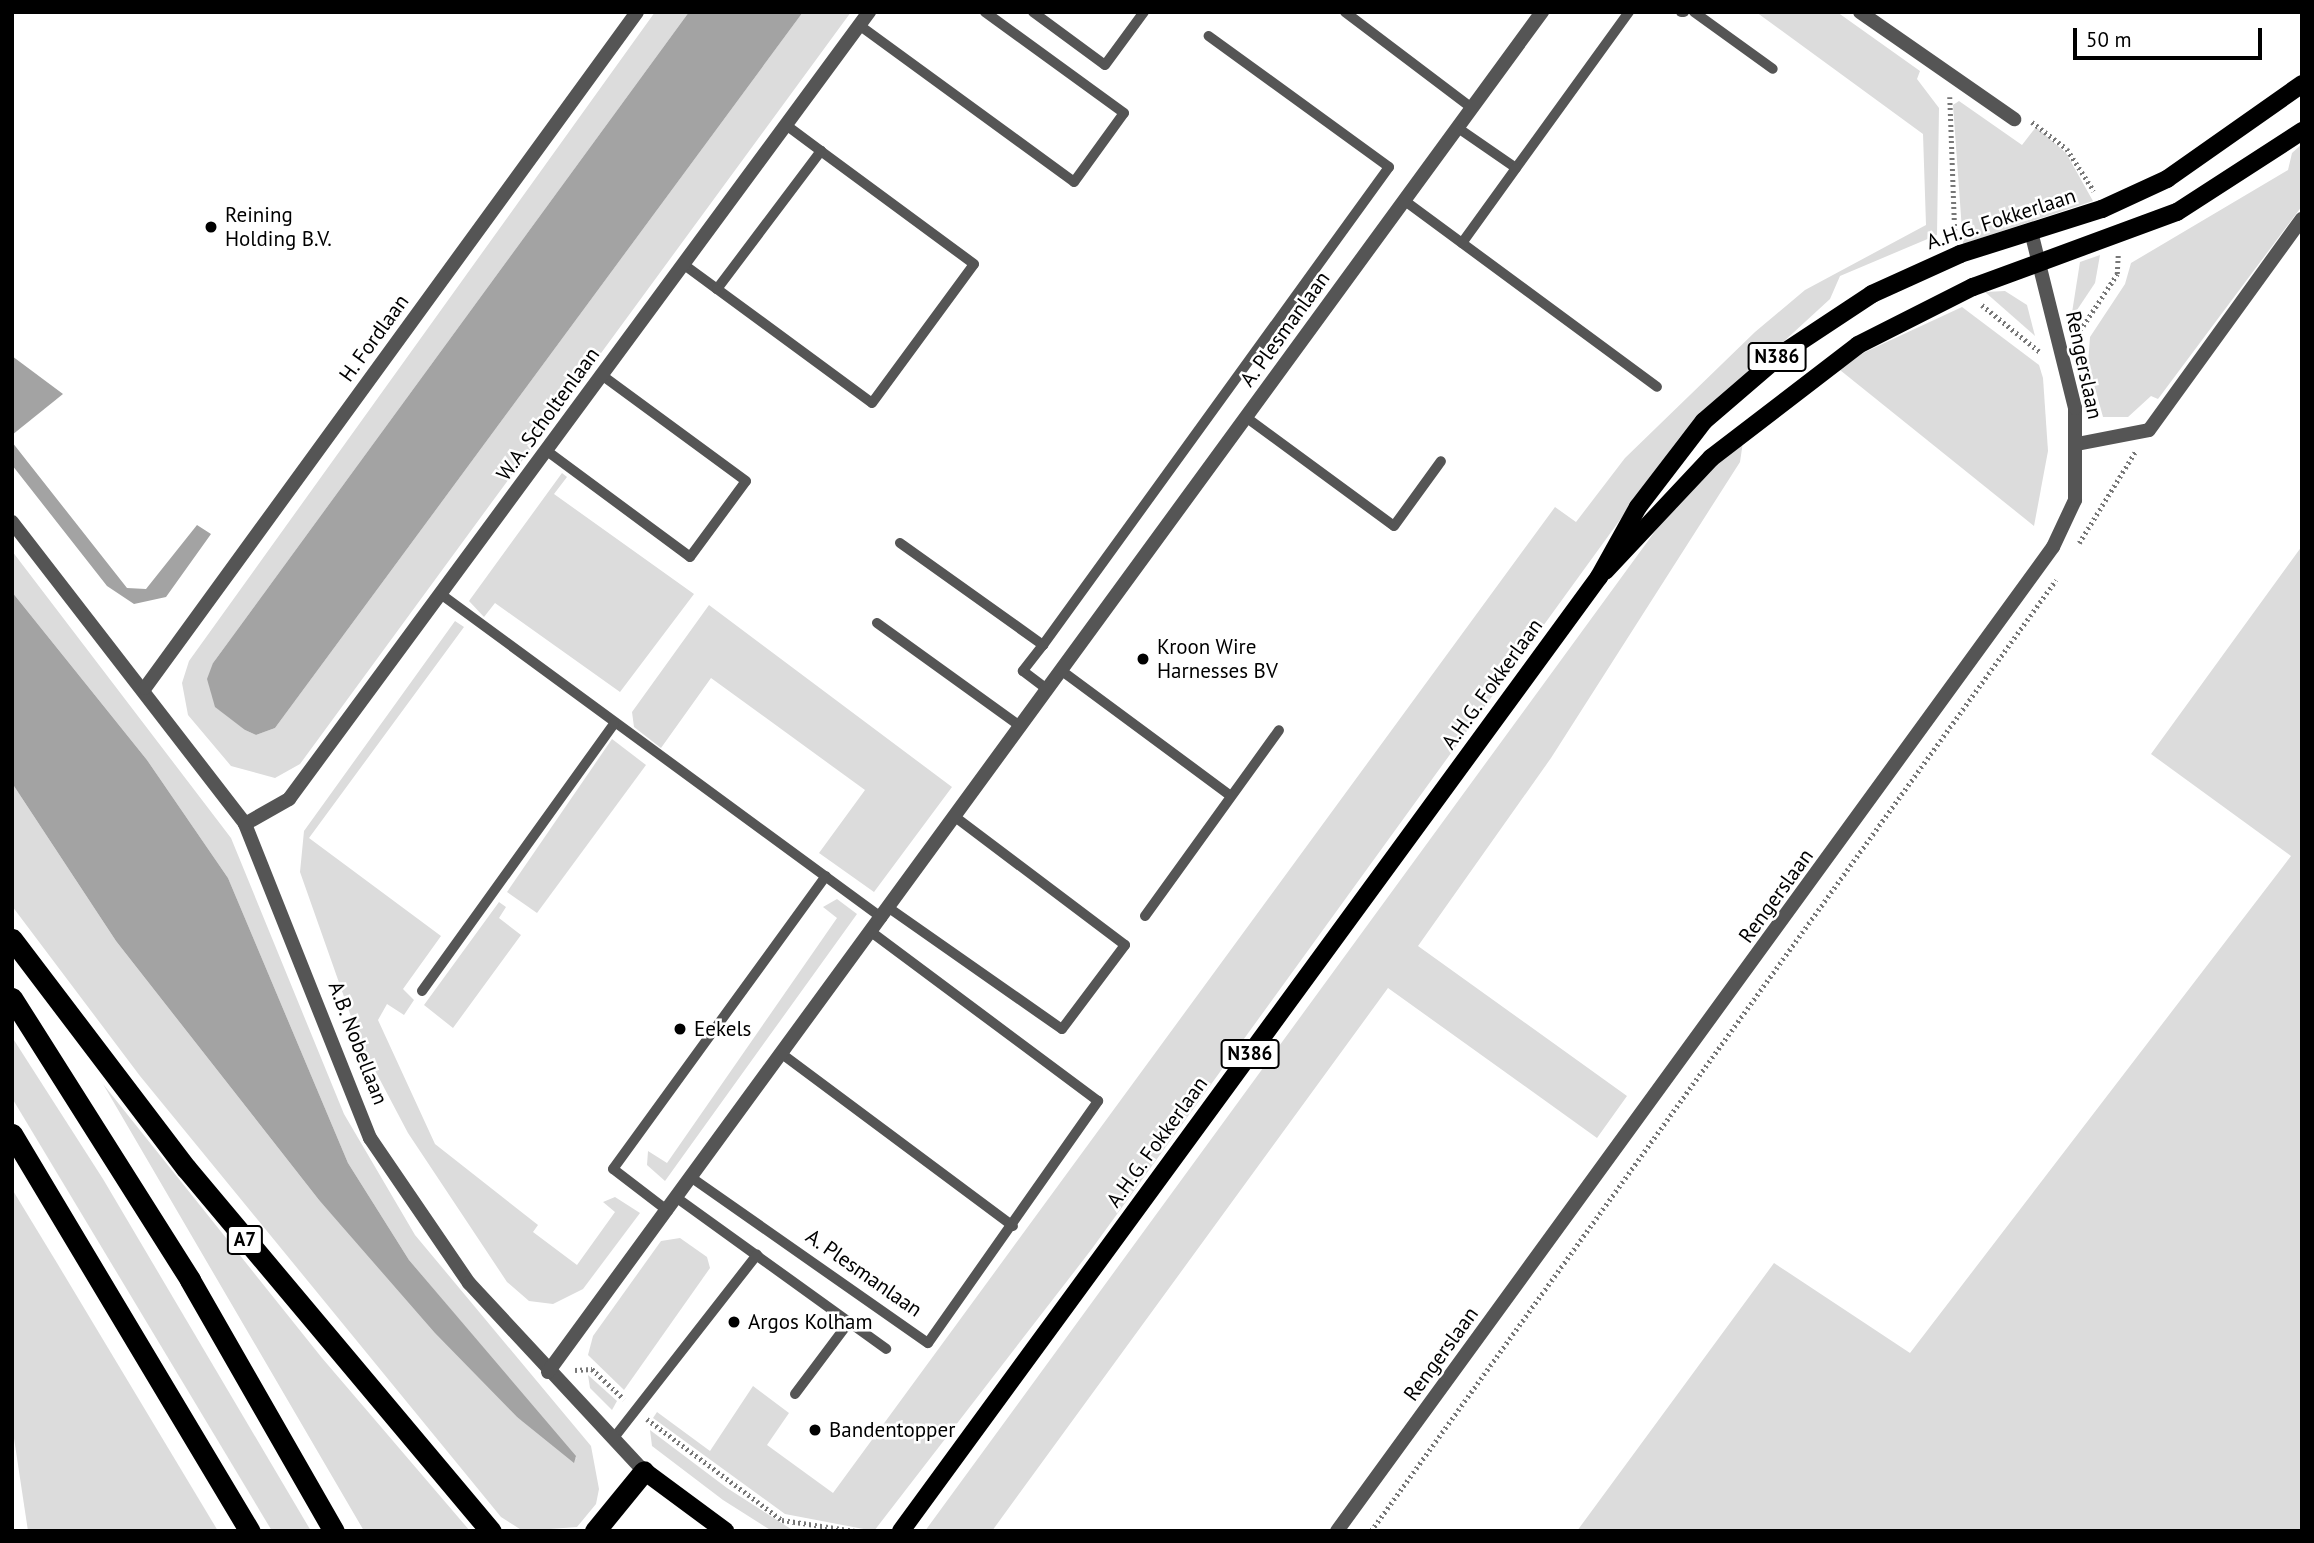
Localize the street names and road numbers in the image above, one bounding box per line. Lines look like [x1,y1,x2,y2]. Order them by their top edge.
street label: A.H.G. Fokkerlaan [1922,183,2080,255]
street label: A. Plesmanlaan [1234,266,1336,392]
street label: H. Fordlaan [333,289,415,387]
street label: Rengerslaan [2060,309,2108,421]
street label: W.A. Scholtenlaan [491,342,605,486]
road number: N386 [1747,342,1807,372]
street label: A.H.G. Fokkerlaan [1436,613,1548,755]
street label: Rengerslaan [1733,844,1819,948]
street label: A.B. Nobellaan [323,977,393,1109]
road number: N386 [1220,1038,1280,1070]
street label: A.H.G. Fokkerlaan [1101,1071,1213,1213]
street label: A. Plesmanlaan [800,1223,928,1323]
road number: A7 [226,1224,264,1256]
street label: Rengerslaan [1398,1302,1484,1406]

